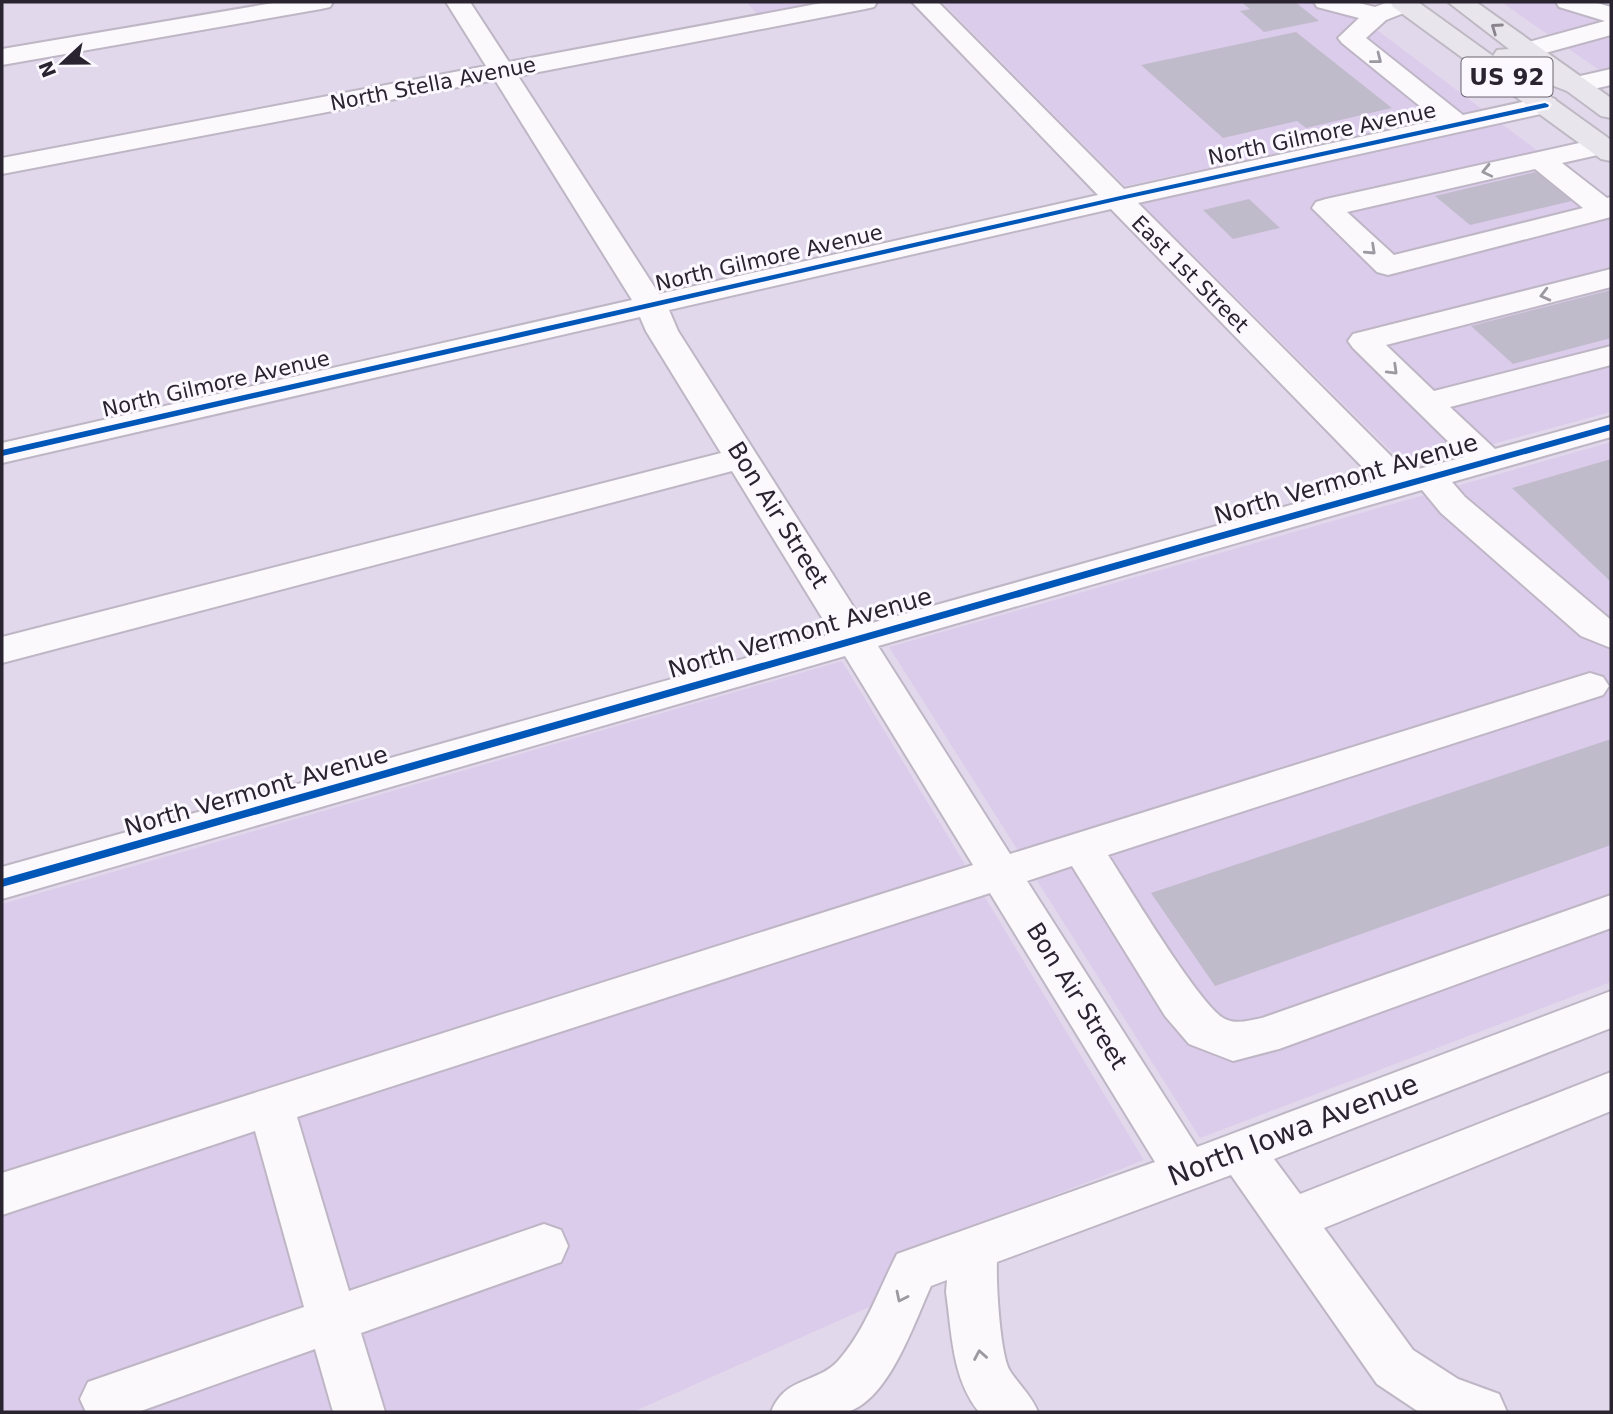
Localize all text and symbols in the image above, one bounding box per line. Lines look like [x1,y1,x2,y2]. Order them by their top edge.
one-way arrow [1491,23,1504,36]
north arrow [28,28,98,98]
one-way arrow [1368,51,1381,63]
street label: North Stella Avenue [328,52,538,116]
text: N [34,58,60,81]
road number: US 92 [1462,58,1552,96]
street label: North Gilmore Avenue [1206,98,1438,170]
one-way arrow [1481,163,1493,177]
street label: East 1st Street [1127,211,1253,337]
street label: North Gilmore Avenue [653,220,885,296]
one-way arrow [1363,242,1376,254]
one-way arrow [1539,287,1551,301]
street label: North Gilmore Avenue [100,346,332,422]
one-way arrow [1385,361,1398,374]
street label: North Vermont Avenue [1211,428,1481,530]
street label: Bon Air Street [722,437,834,593]
street label: North Vermont Avenue [665,582,935,684]
street label: North Vermont Avenue [121,740,391,842]
street label: Bon Air Street [1021,918,1133,1074]
street label: North Iowa Avenue [1163,1067,1423,1193]
one-way arrow [895,1290,909,1302]
one-way arrow [973,1349,988,1361]

